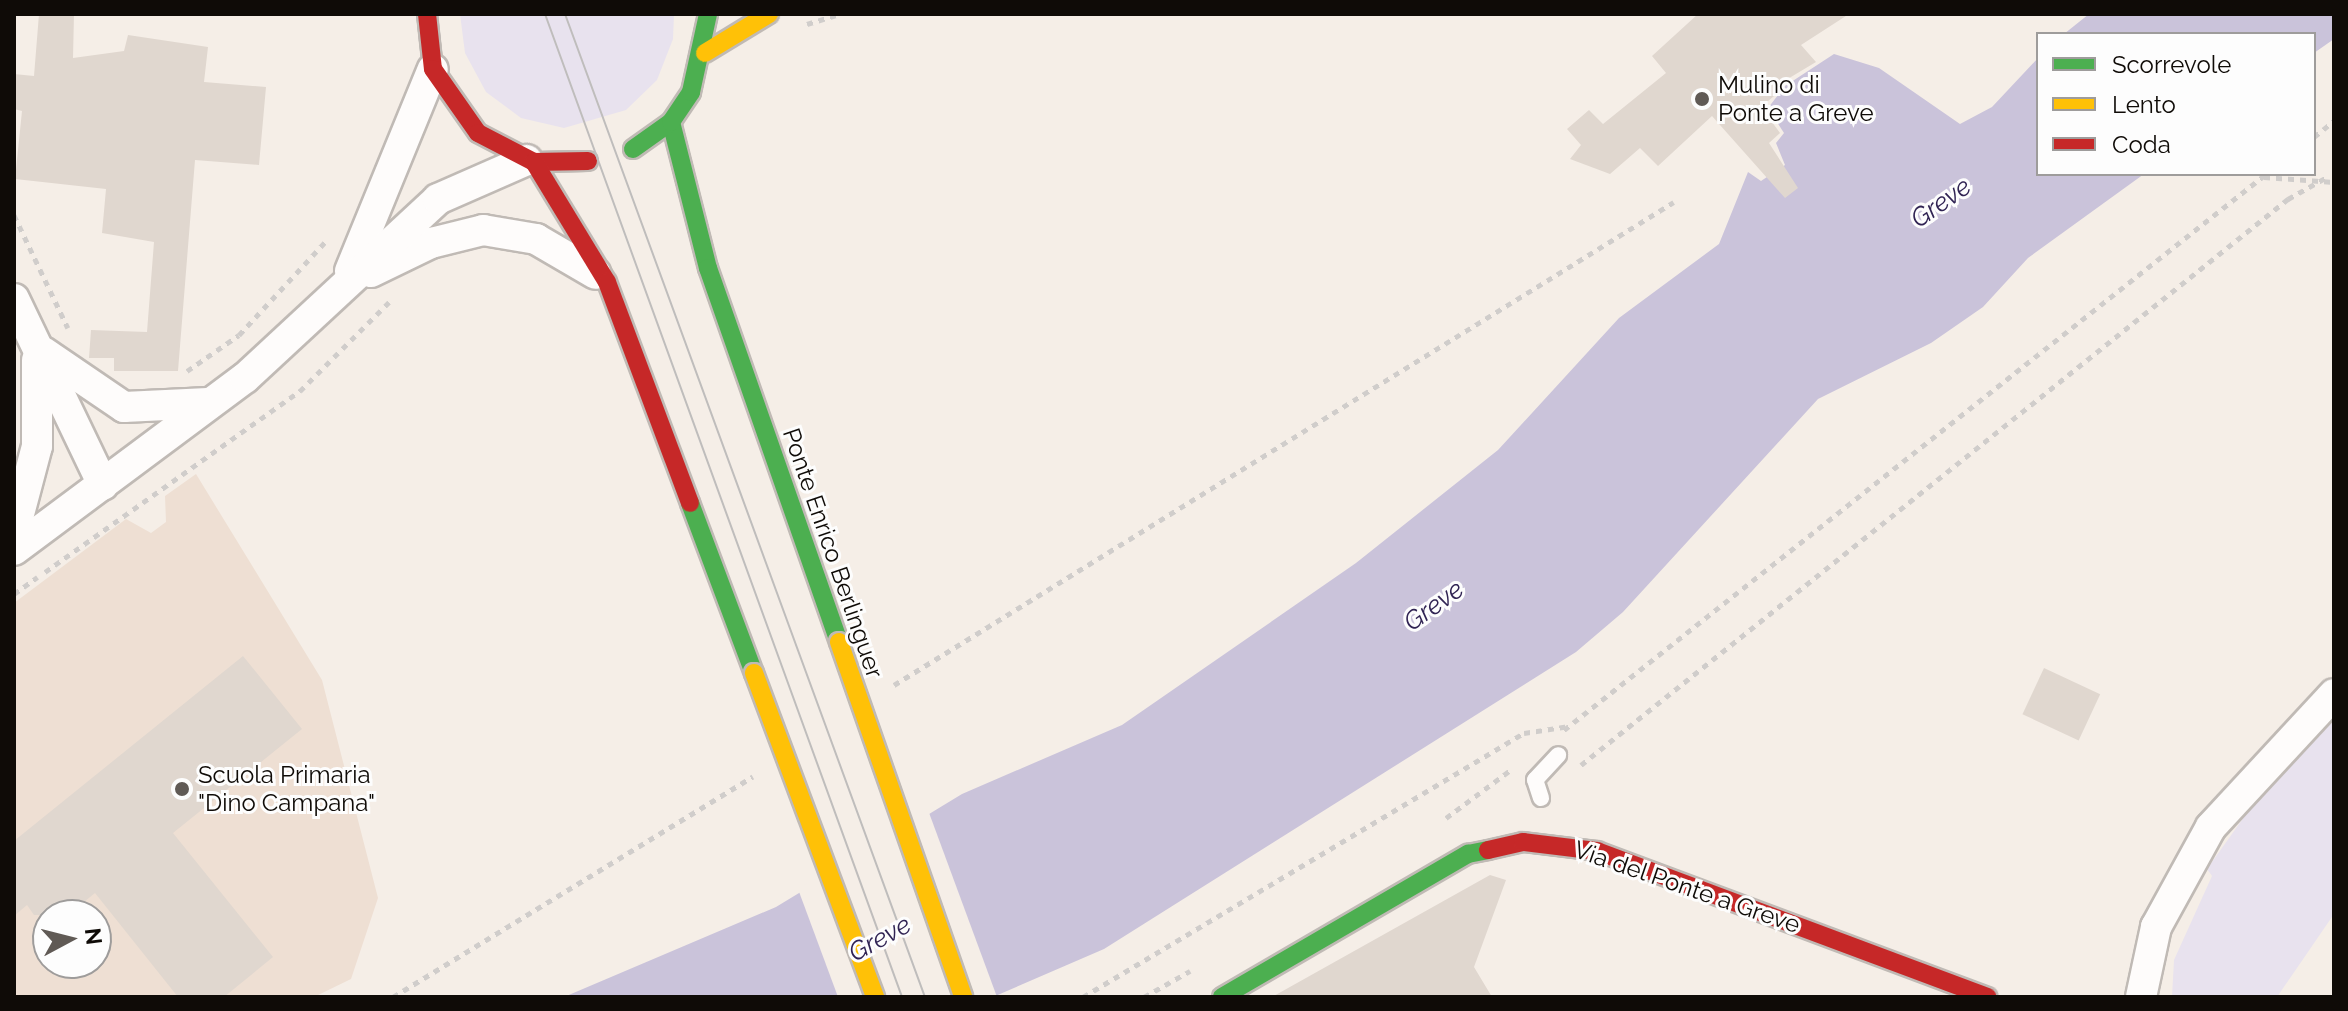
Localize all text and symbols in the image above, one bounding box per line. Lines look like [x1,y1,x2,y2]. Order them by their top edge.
legend [2036,32,2316,176]
text: Scorrevole [2112,50,2231,79]
place label: Mulino di Ponte a Greve [1718,71,1874,127]
marker: Mulino di Ponte a Greve [1693,90,1711,108]
text: Lento [2112,90,2176,119]
text: Coda [2112,130,2171,159]
water label: Greve [1905,171,1977,235]
street label: Ponte Enrico Berlinguer [777,424,889,682]
water label: Greve [1398,574,1470,638]
place label: Scuola Primaria "Dino Campana" [198,761,375,817]
marker: Scuola Primaria "Dino Campana" [173,780,191,798]
street label: Via del Ponte a Greve [1570,835,1804,939]
north arrow [32,899,112,979]
water label: Greve [843,909,917,969]
text: N [80,926,108,946]

